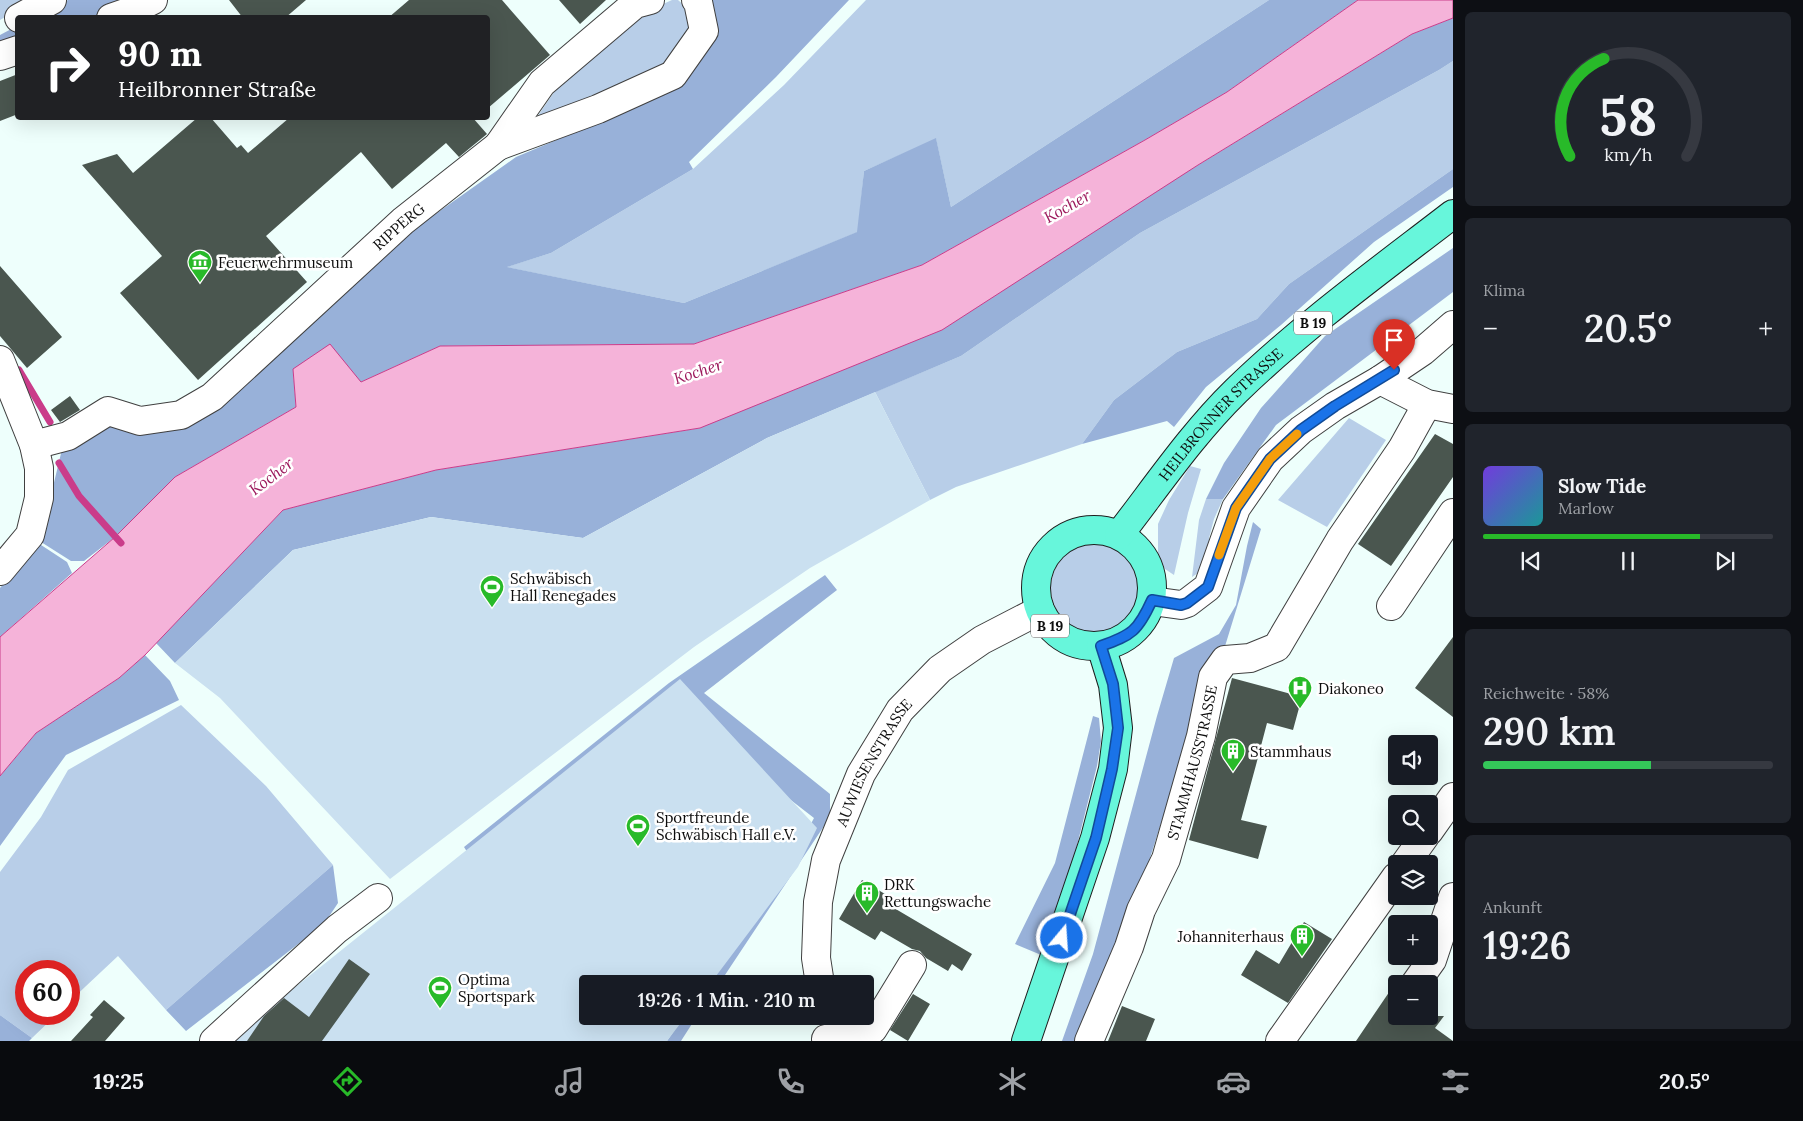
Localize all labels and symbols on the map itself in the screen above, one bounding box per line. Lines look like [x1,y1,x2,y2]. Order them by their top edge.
water label: Kocher [1040,185,1094,227]
street label: RIPPERG [368,198,429,254]
museum icon: Feuerwehrmuseum [187,249,213,283]
place label: Feuerwehrmuseum [218,253,353,272]
road number: B 19 [1294,312,1332,334]
pin [1373,319,1415,370]
street label: HEILBRONNER STRASSE [1154,344,1286,484]
water label: Kocher [671,354,726,388]
water label: Kocher [245,452,298,499]
place label: Schwäbisch Hall Renegades [510,569,616,605]
sports icon: Schwäbisch Hall Renegades [479,574,505,608]
road number: B 19 [1031,614,1069,638]
hospital icon: Diakoneo [1287,675,1313,709]
place label: Diakoneo [1318,679,1384,698]
street label: STAMMHAUSSTRASSE [1162,683,1221,842]
street label: AUWIESENSTRASSE [831,694,916,830]
building icon: Stammhaus [1220,738,1246,772]
place label: Stammhaus [1250,742,1331,761]
place label: Sportfreunde Schwäbisch Hall e.V. [656,808,796,844]
sports icon: Sportfreunde Schwäbisch Hall e.V. [625,813,651,847]
place label: DRK Rettungswache [884,875,991,911]
building icon: DRK Rettungswache [854,880,880,914]
position arrow [1035,911,1087,963]
building icon: Johanniterhaus [1289,923,1315,957]
place label: Johanniterhaus [1176,927,1284,946]
speed limit sign: 60 [15,960,80,1025]
place label: Optima Sportspark [458,970,535,1006]
sports icon: Optima Sportspark [427,975,453,1009]

